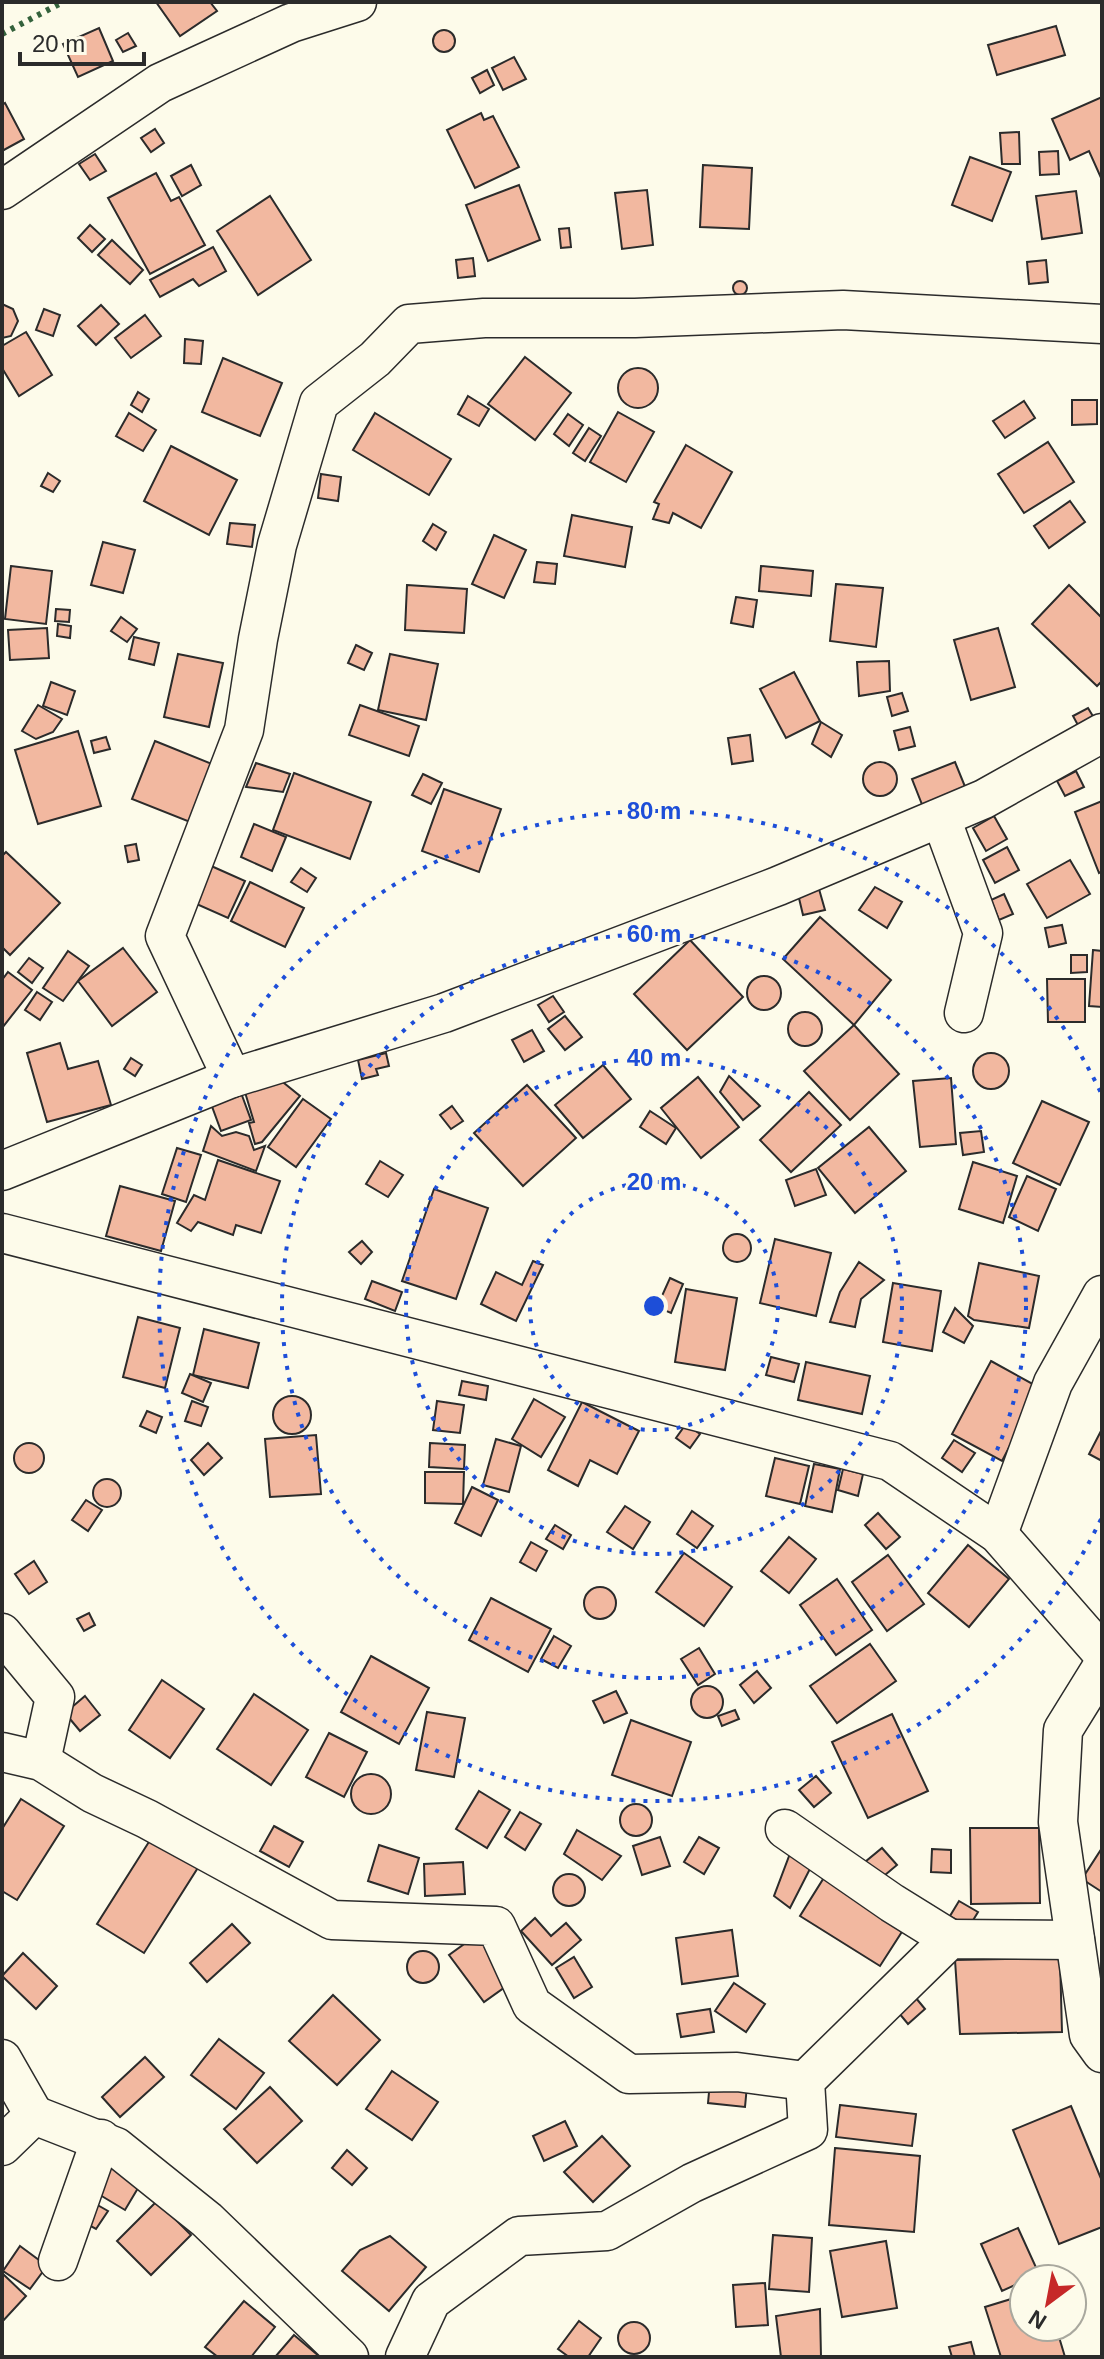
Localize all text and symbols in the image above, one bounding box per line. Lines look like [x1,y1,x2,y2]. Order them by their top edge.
scale bar [20,16,144,66]
text: 20 m [32,30,85,57]
text: 80 m [627,797,681,824]
text: 60 m [627,920,681,947]
text: 40 m [627,1044,681,1071]
text: 20 m [627,1168,681,1195]
centre of rings [640,1292,668,1320]
north arrow [1008,2263,1088,2343]
text: N [1024,2305,1051,2334]

